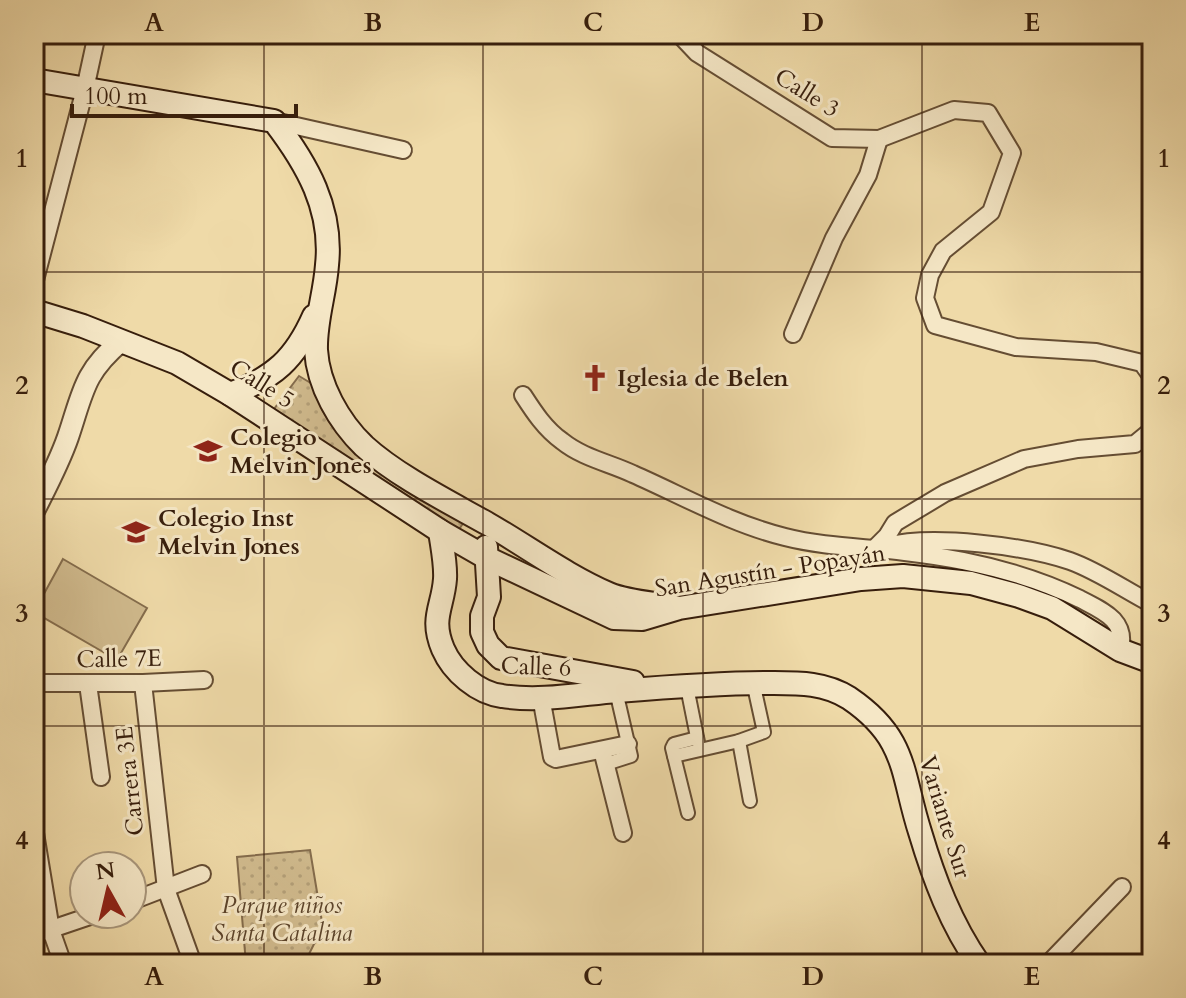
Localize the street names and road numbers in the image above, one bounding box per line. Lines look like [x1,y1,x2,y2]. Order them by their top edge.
street label: Calle 3 [768,60,846,126]
street label: Calle 5 [223,351,301,417]
street label: San Agustín - Popayán [652,536,888,606]
street label: Calle 7E [76,642,162,676]
street label: Calle 6 [500,649,572,685]
street label: Carrera 3E [108,725,152,837]
street label: Variante Sur [911,752,979,882]

